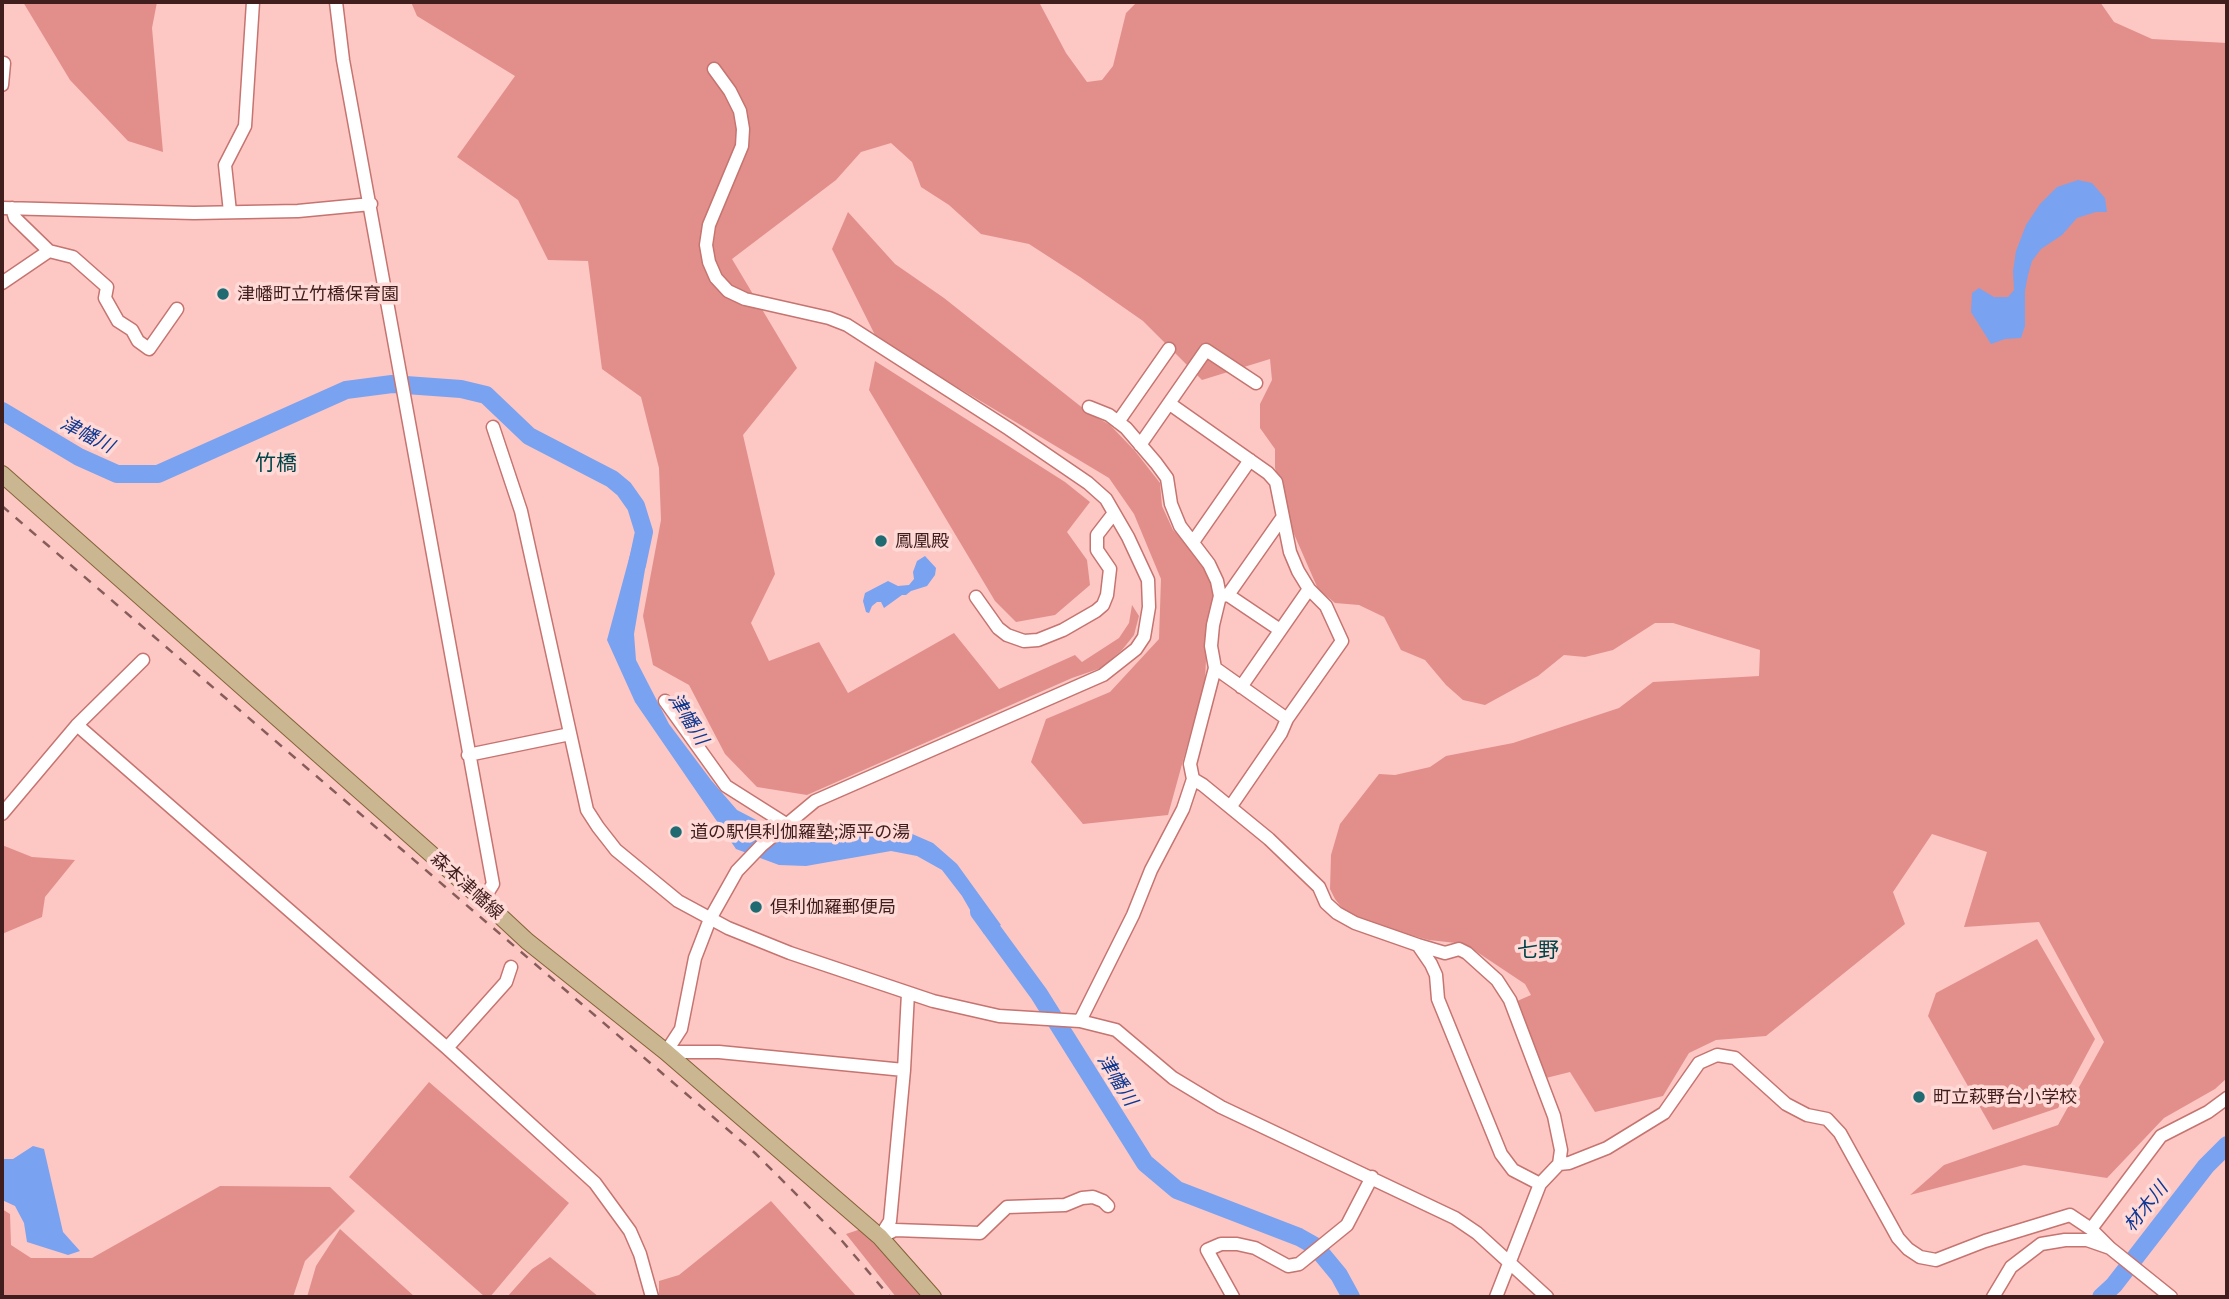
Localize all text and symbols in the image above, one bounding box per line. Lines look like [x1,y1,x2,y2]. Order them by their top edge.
place label: 津幡町立竹橋保育園 [237,283,399,305]
marker: 津幡町立竹橋保育園 [215,286,231,302]
water label: 津幡川 [56,412,118,458]
district label: 竹橋 [255,451,297,477]
place label: 鳳凰殿 [895,530,949,552]
marker: 鳳凰殿 [873,533,889,549]
water label: 津幡川 [663,689,713,749]
place label: 道の駅倶利伽羅塾;源平の湯 [690,821,910,843]
marker: 道の駅倶利伽羅塾;源平の湯 [668,824,684,840]
street label: 森本津幡線 [426,848,508,924]
place label: 倶利伽羅郵便局 [770,896,896,918]
marker: 倶利伽羅郵便局 [748,899,764,915]
district label: 七野 [1517,938,1559,964]
water label: 津幡川 [1092,1050,1142,1110]
place label: 町立萩野台小学校 [1933,1086,2077,1108]
marker: 町立萩野台小学校 [1911,1089,1927,1105]
water label: 材木川 [2119,1178,2173,1236]

